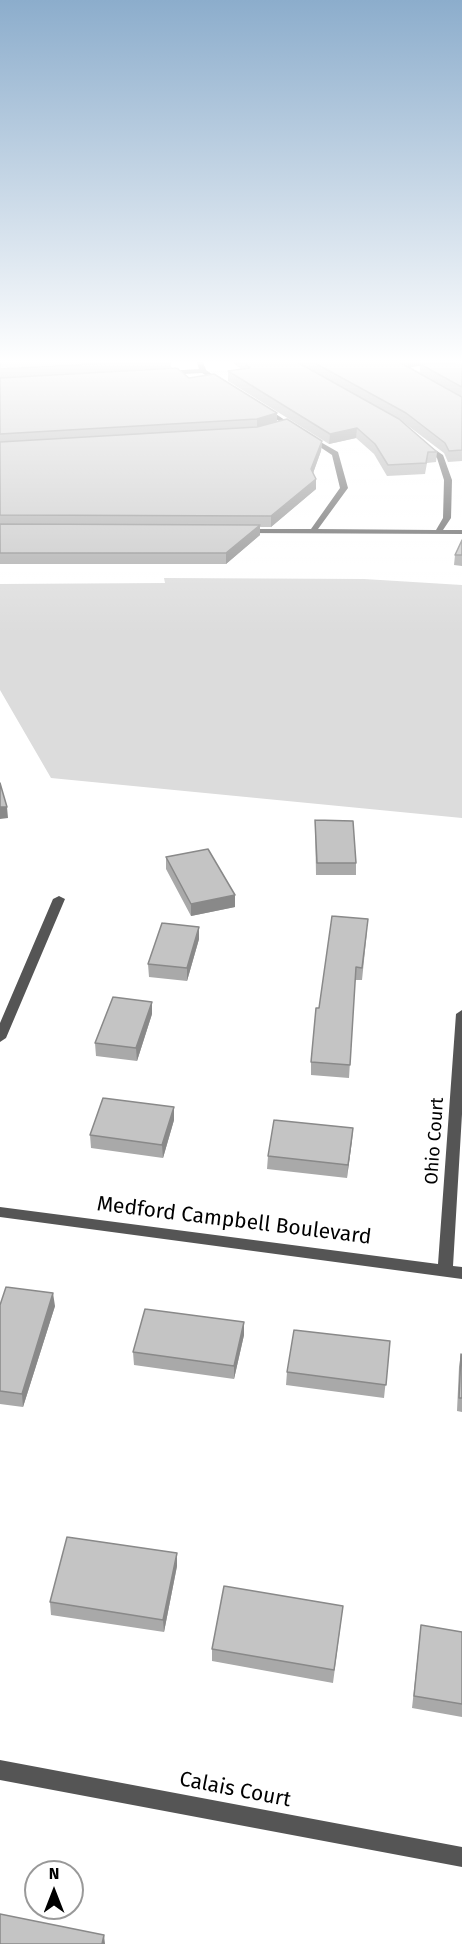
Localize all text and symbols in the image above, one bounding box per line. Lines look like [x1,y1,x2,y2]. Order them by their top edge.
street label: Ohio Court [421,1097,449,1185]
street label: Medford Campbell Boulevard [95,1192,373,1250]
street label: Calais Court [177,1767,293,1813]
north arrow [24,1860,84,1920]
text: N [49,1864,59,1883]

